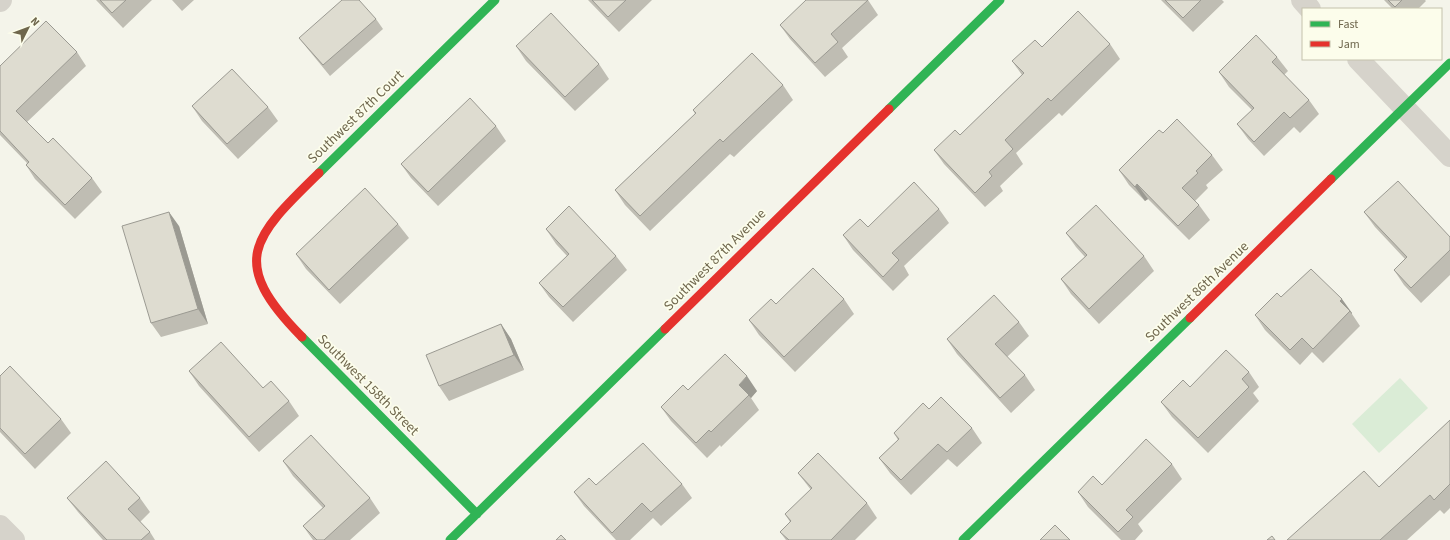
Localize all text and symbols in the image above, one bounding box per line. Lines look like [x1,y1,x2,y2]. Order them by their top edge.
north arrow [8,8,48,48]
legend [1302,8,1442,60]
text: N [27,14,43,29]
text: Fast [1338,16,1358,33]
text: Jam [1338,36,1360,53]
street label: Southwest 87th Court [303,66,409,168]
street label: Southwest 87th Avenue [659,204,771,316]
street label: Southwest 86th Avenue [1141,237,1253,347]
street label: Southwest 158th Street [313,330,423,440]

